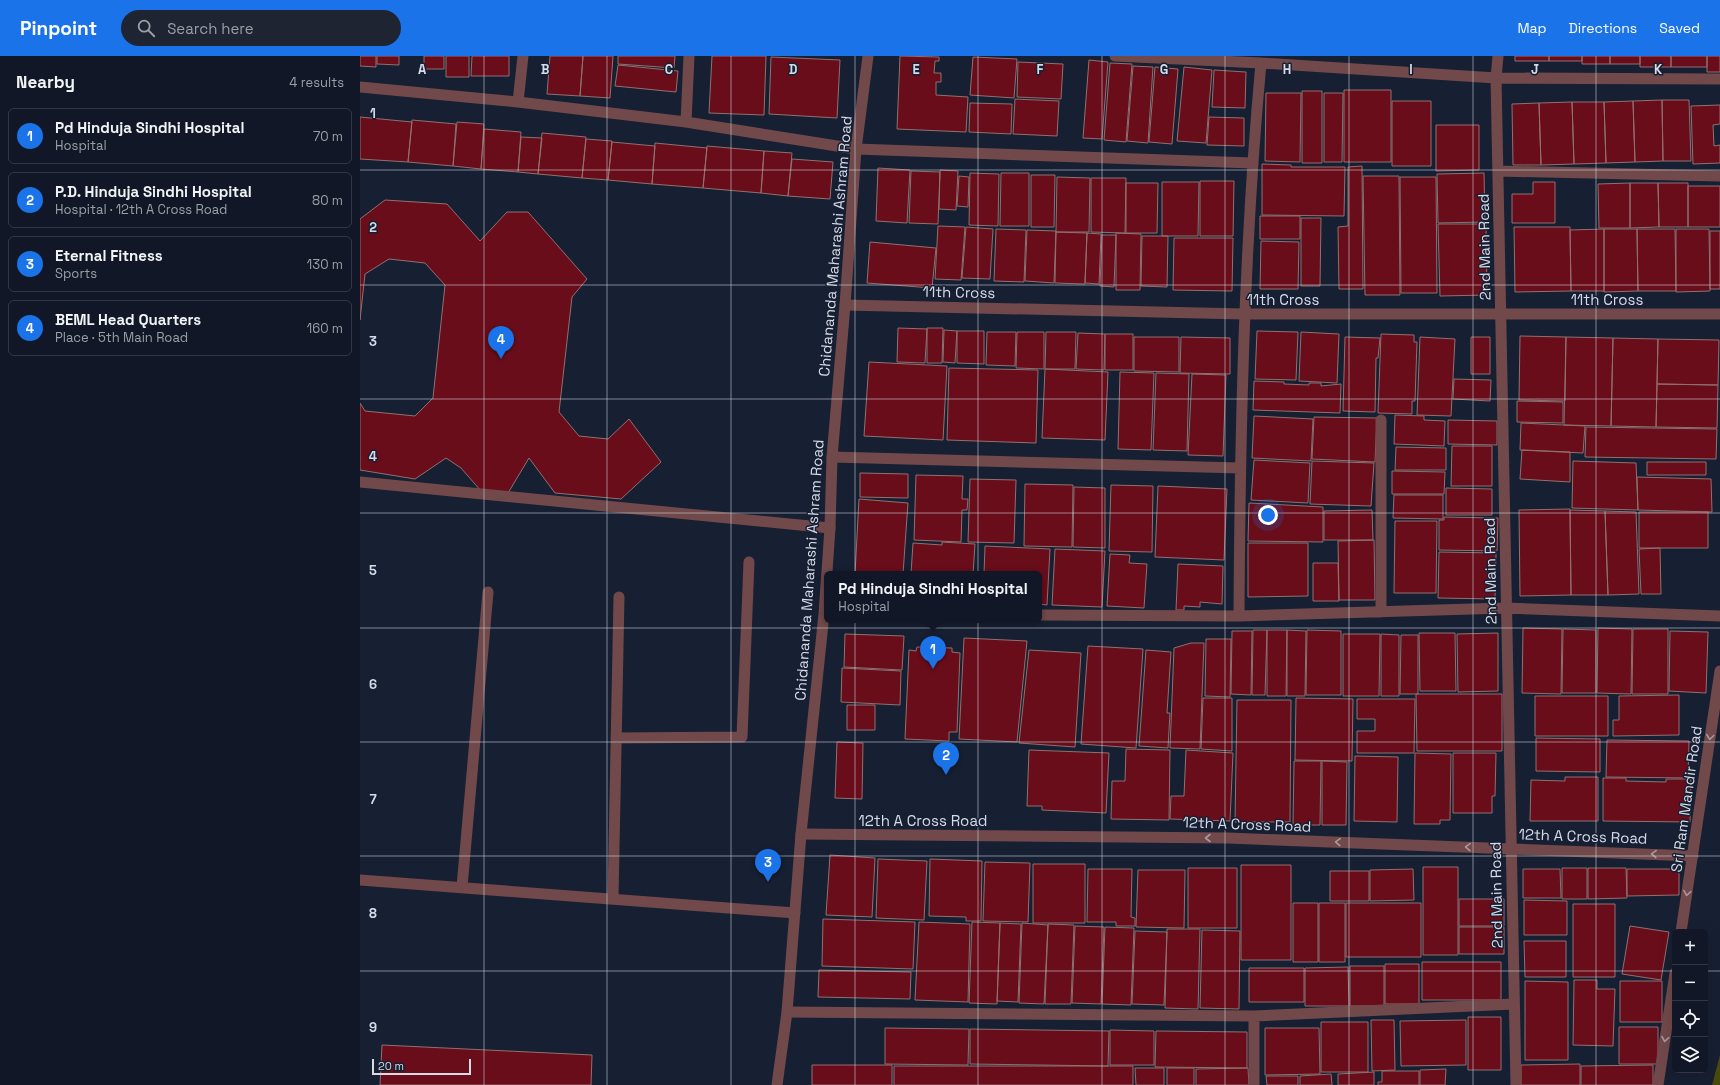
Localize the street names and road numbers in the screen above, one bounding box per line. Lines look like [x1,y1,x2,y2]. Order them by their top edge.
street label: Chidananda Maharashi Ashram Road [814,115,856,377]
street label: 2nd Main Road [1474,193,1494,301]
street label: 11th Cross [923,282,996,302]
street label: 11th Cross [1247,290,1319,309]
street label: 11th Cross [1571,290,1643,309]
street label: Chidananda Maharashi Ashram Road [790,439,828,701]
street label: 2nd Main Road [1480,517,1500,625]
street label: Sri Ram Mandir Road [1666,725,1706,873]
street label: 12th A Cross Road [859,811,987,830]
street label: 12th A Cross Road [1182,812,1312,836]
street label: 12th A Cross Road [1518,824,1648,848]
street label: 2nd Main Road [1486,841,1506,949]

